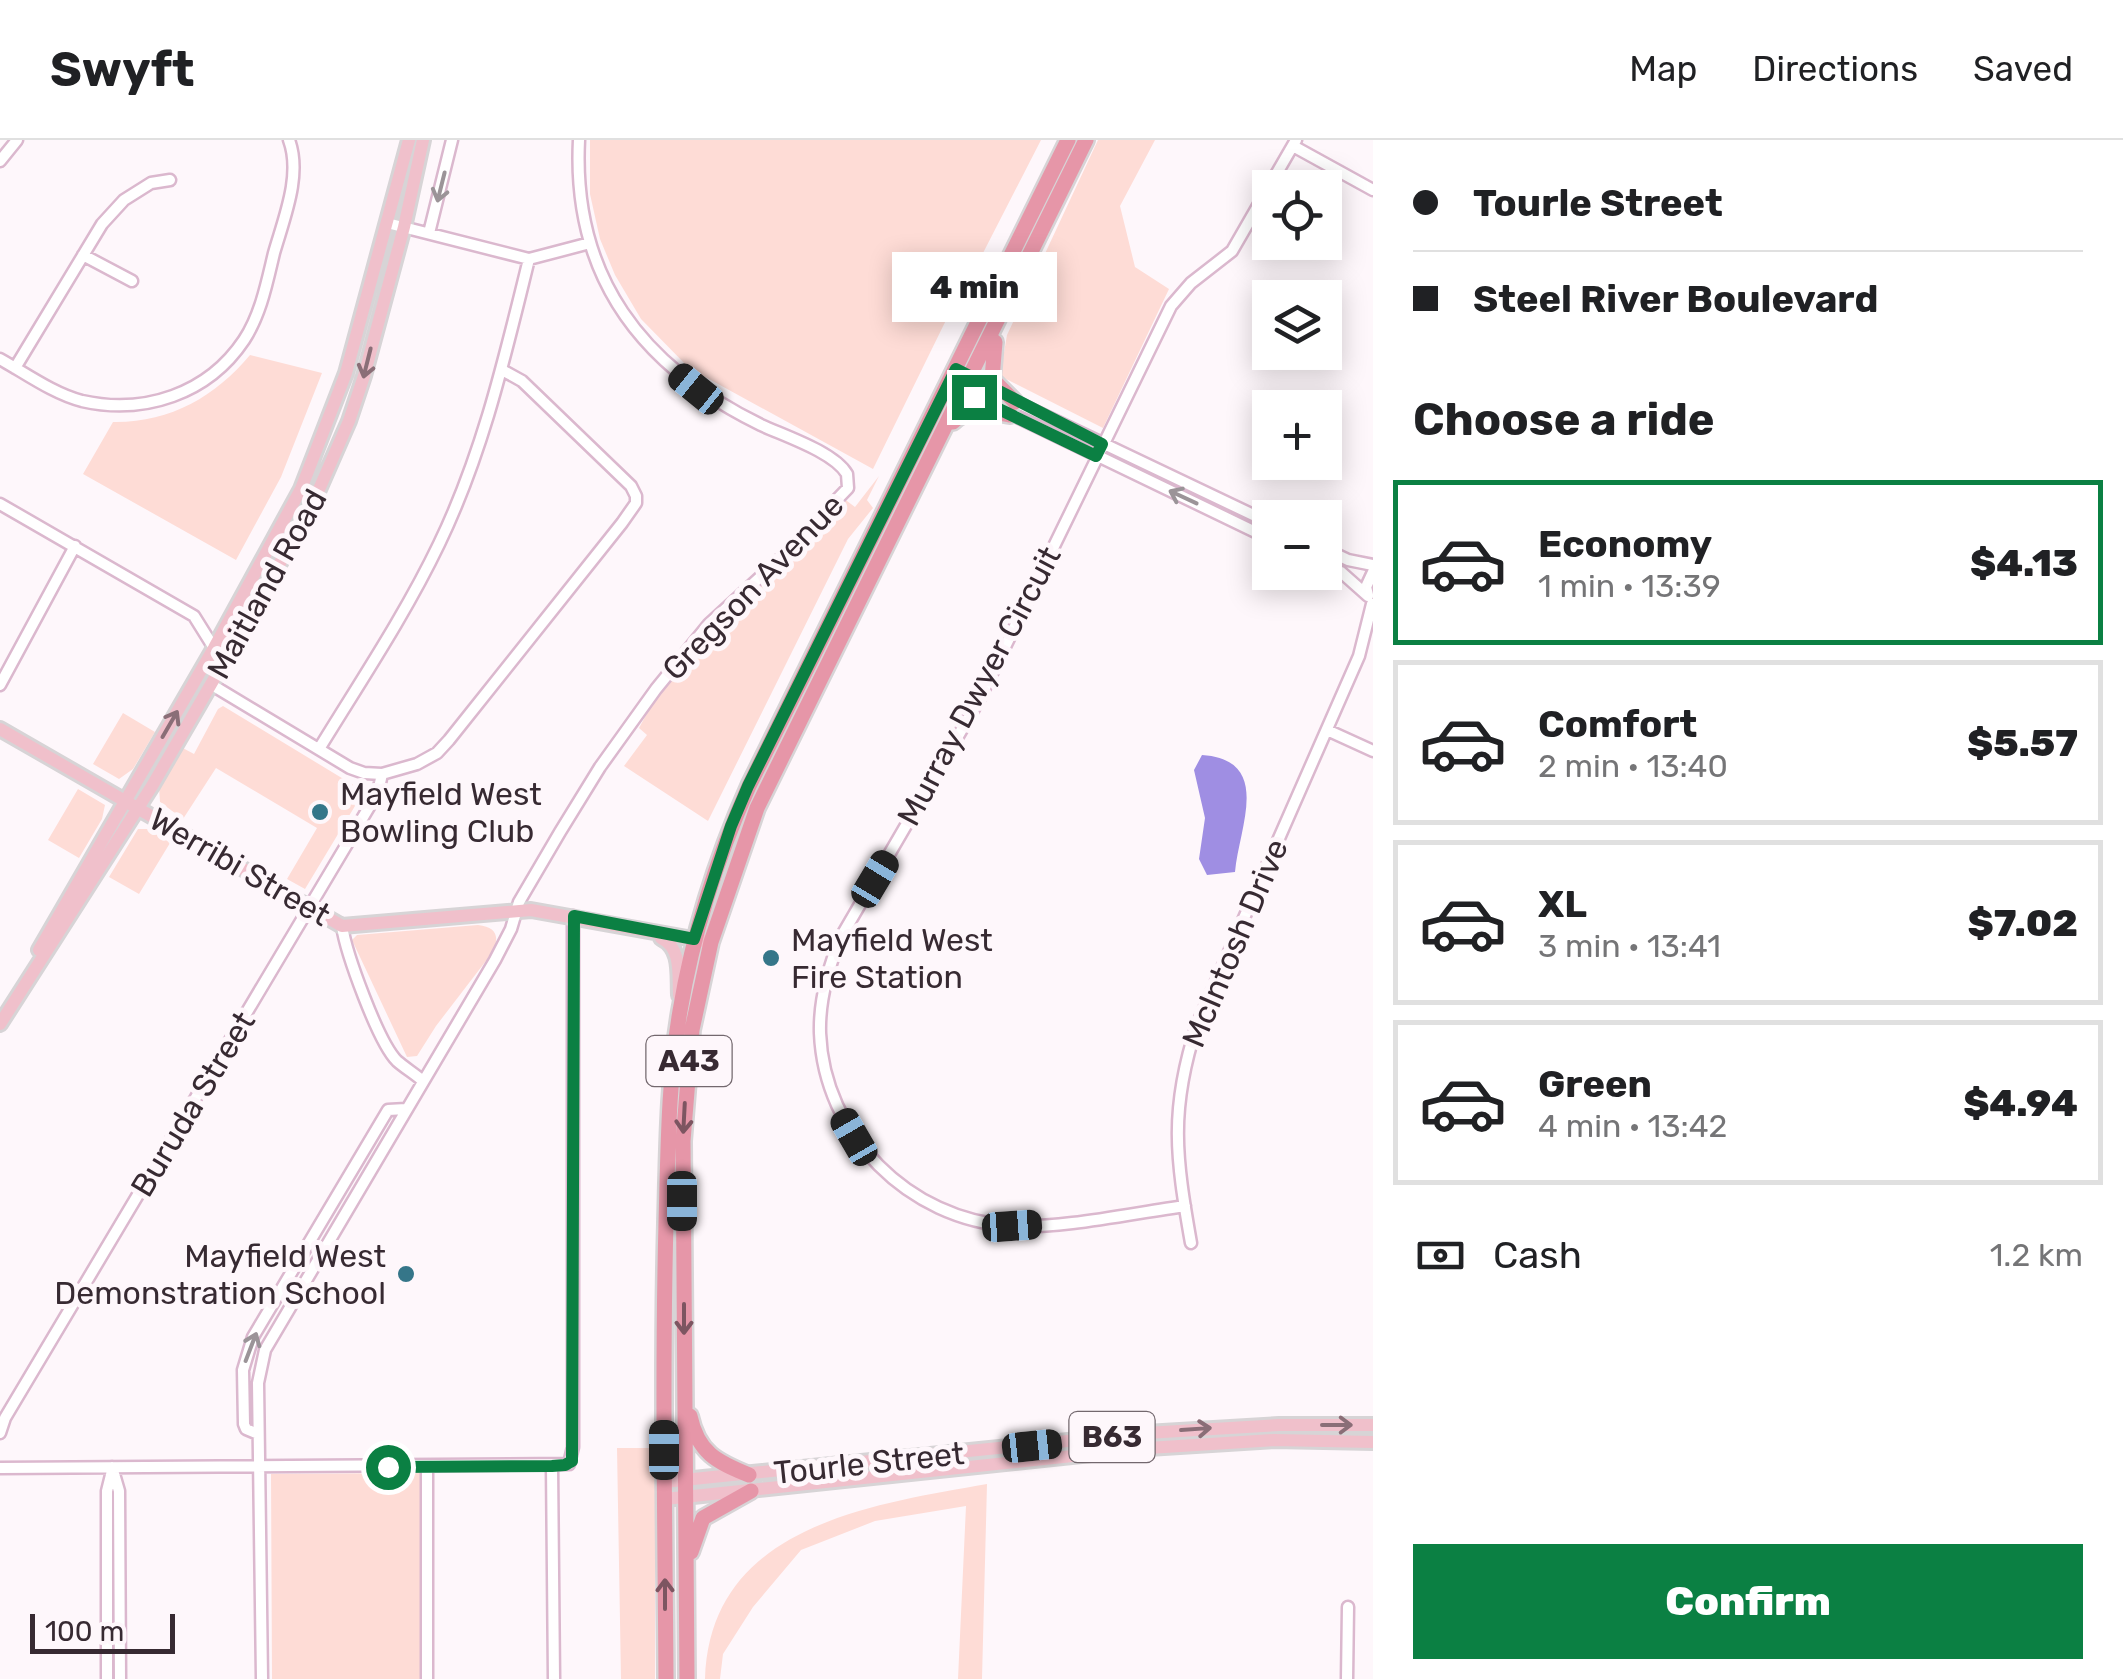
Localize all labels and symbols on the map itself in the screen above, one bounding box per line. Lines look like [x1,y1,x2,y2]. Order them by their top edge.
one-way arrow [430,171,449,202]
callout: 4 min [892,252,1056,322]
one-way arrow [356,347,375,378]
car [663,358,729,420]
route end [952,375,997,420]
street label: Maitland Road [199,483,335,685]
street label: Gregson Avenue [655,486,851,688]
one-way arrow [1169,487,1199,506]
street label: Murray Dwyer Circuit [889,540,1069,832]
one-way arrow [160,710,180,739]
place label: Mayfield West Bowling Club [340,775,542,850]
street label: Werribi Street [143,800,337,934]
marker: Mayfield West Bowling Club [309,801,331,823]
street label: McIntosh Drive [1174,833,1296,1053]
car [847,846,903,912]
place label: Mayfield West Fire Station [791,921,993,996]
marker: Mayfield West Fire Station [760,947,782,969]
street label: Buruda Street [123,1005,263,1203]
road number: A43 [646,1036,732,1086]
one-way arrow [674,1102,693,1134]
car [826,1104,882,1170]
car [667,1171,697,1231]
car [981,1209,1043,1243]
place label: Mayfield West Demonstration School [54,1237,386,1312]
marker: Mayfield West Demonstration School [395,1263,417,1285]
one-way arrow [674,1302,694,1335]
one-way arrow [243,1332,261,1363]
road number: B63 [1070,1412,1154,1462]
one-way arrow [1320,1416,1352,1434]
car [649,1420,679,1480]
one-way arrow [1180,1420,1212,1439]
car [1001,1428,1063,1464]
street label: Tourle Street [772,1434,966,1492]
route start [366,1445,411,1490]
one-way arrow [656,1579,674,1612]
scale bar [30,1609,175,1654]

